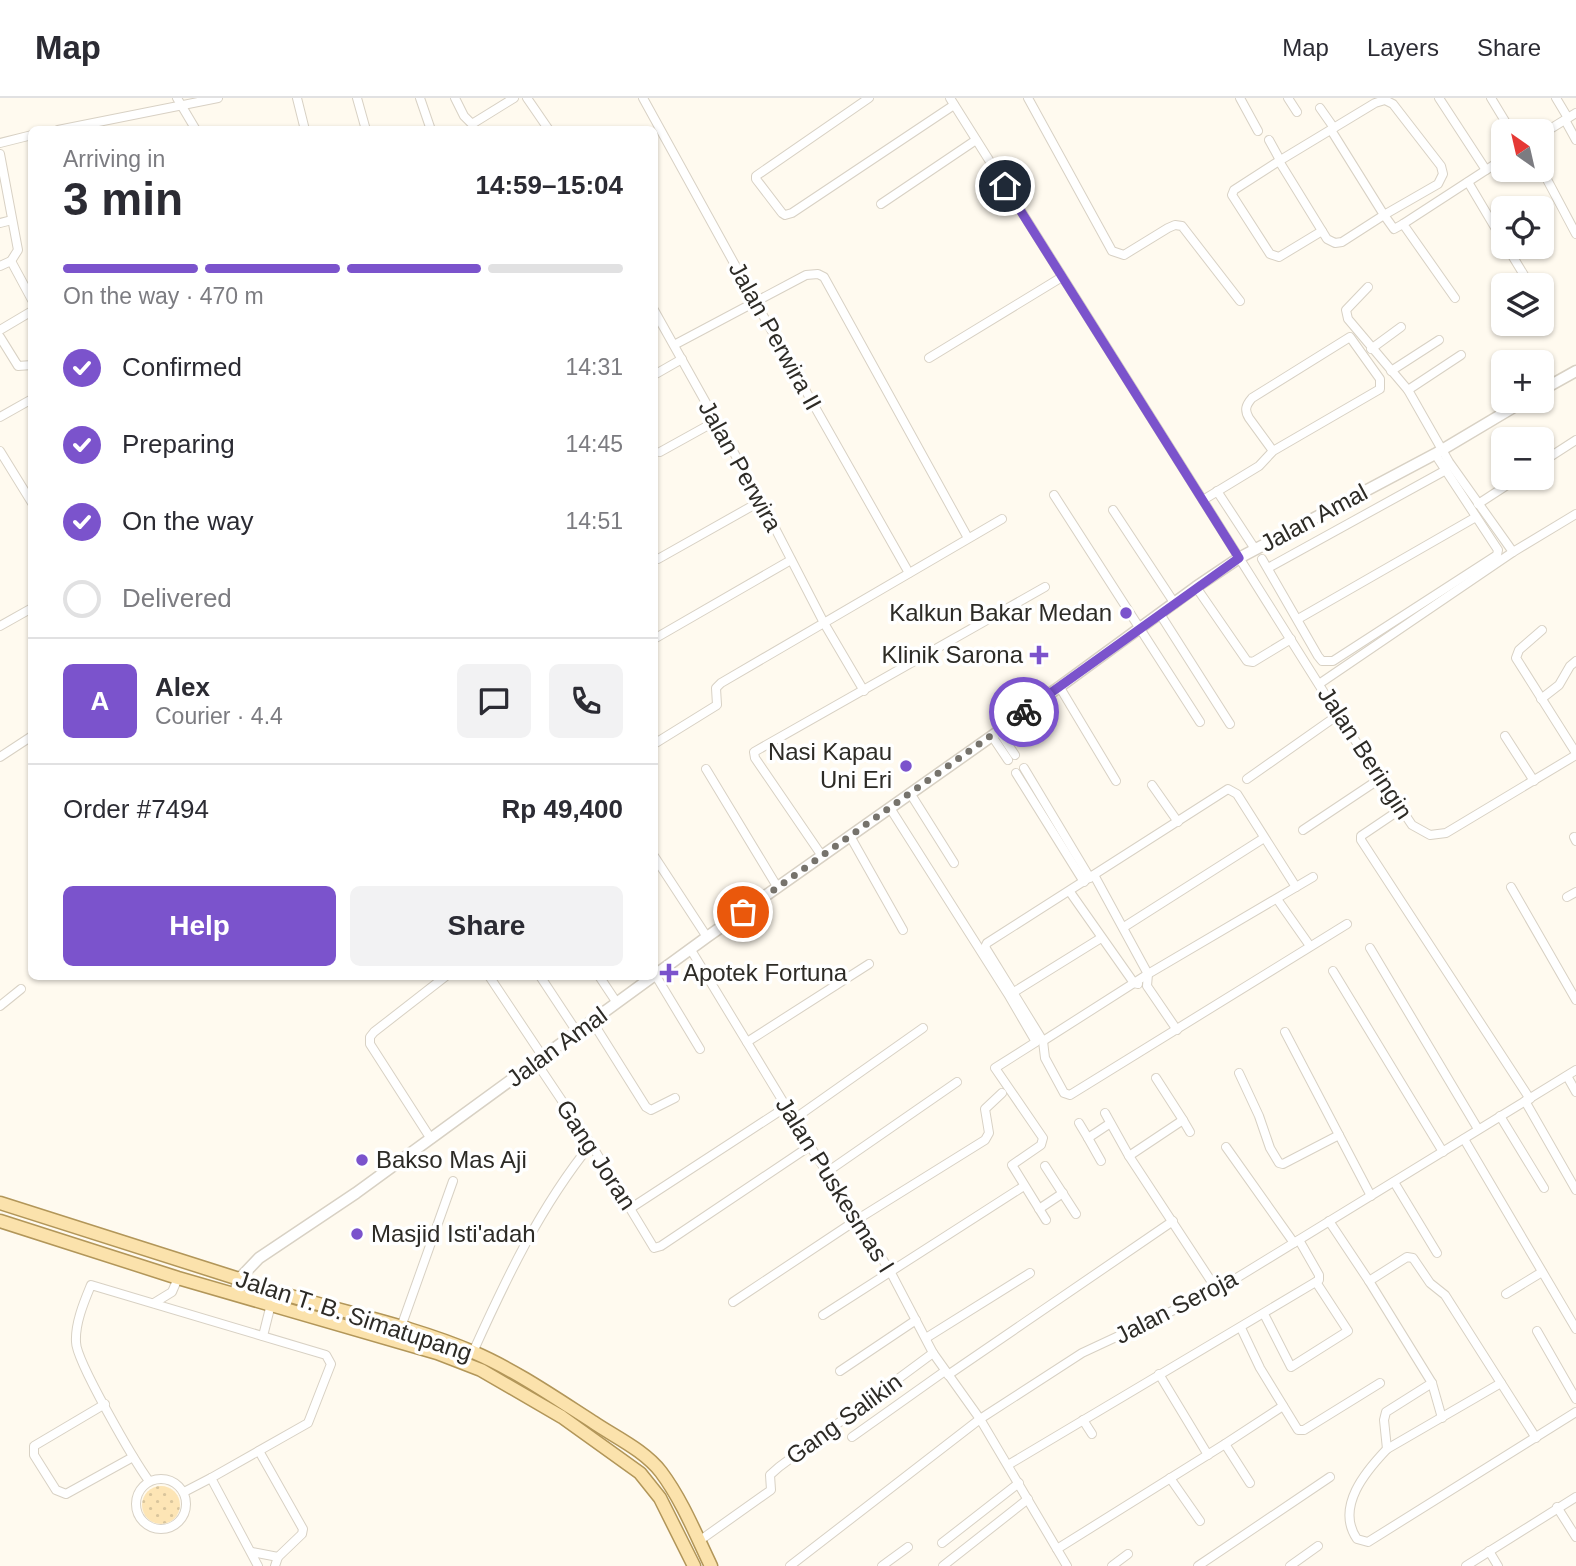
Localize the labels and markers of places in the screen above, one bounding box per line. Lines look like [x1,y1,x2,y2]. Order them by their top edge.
pin [975,156,1035,216]
place label: Kalkun Bakar Medan [889,599,1112,626]
marker: Kalkun Bakar Medan [1118,605,1134,621]
place label: Klinik Sarona [882,641,1024,668]
marker: Klinik Sarona [1029,645,1049,665]
place label: Nasi Kapau Uni Eri [768,738,892,793]
marker: Nasi Kapau Uni Eri [898,758,914,774]
pin [713,882,773,942]
place label: Apotek Fortuna [683,959,848,986]
marker: Apotek Fortuna [661,965,677,981]
place label: Bakso Mas Aji [376,1146,527,1173]
marker: Bakso Mas Aji [354,1152,370,1168]
place label: Masjid Isti'adah [371,1220,536,1247]
marker: Masjid Isti'adah [349,1226,365,1242]

